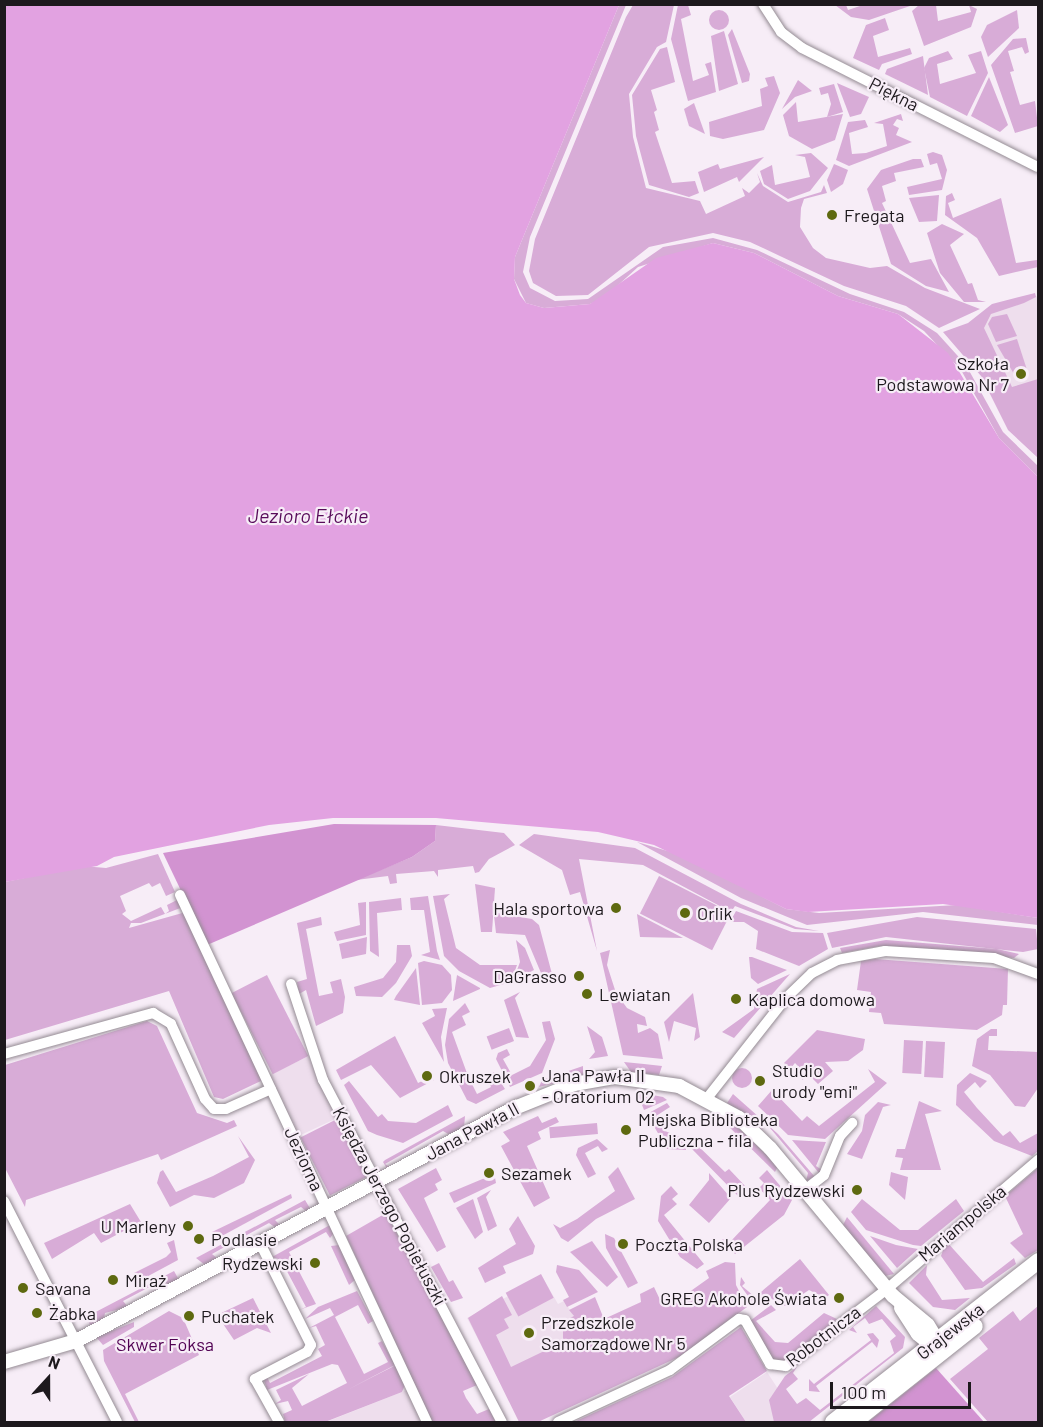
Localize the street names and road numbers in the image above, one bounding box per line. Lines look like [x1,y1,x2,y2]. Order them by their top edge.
street label: Piękna [866,72,922,116]
street label: Jana Pawła II [421,1097,523,1165]
street label: Księdza Jerzego Popiełuszki [328,1103,452,1309]
street label: Jeziorna [280,1124,328,1194]
street label: Mariampolska [914,1180,1010,1266]
street label: Grajewska [912,1298,988,1364]
street label: Robotnicza [782,1301,864,1371]

